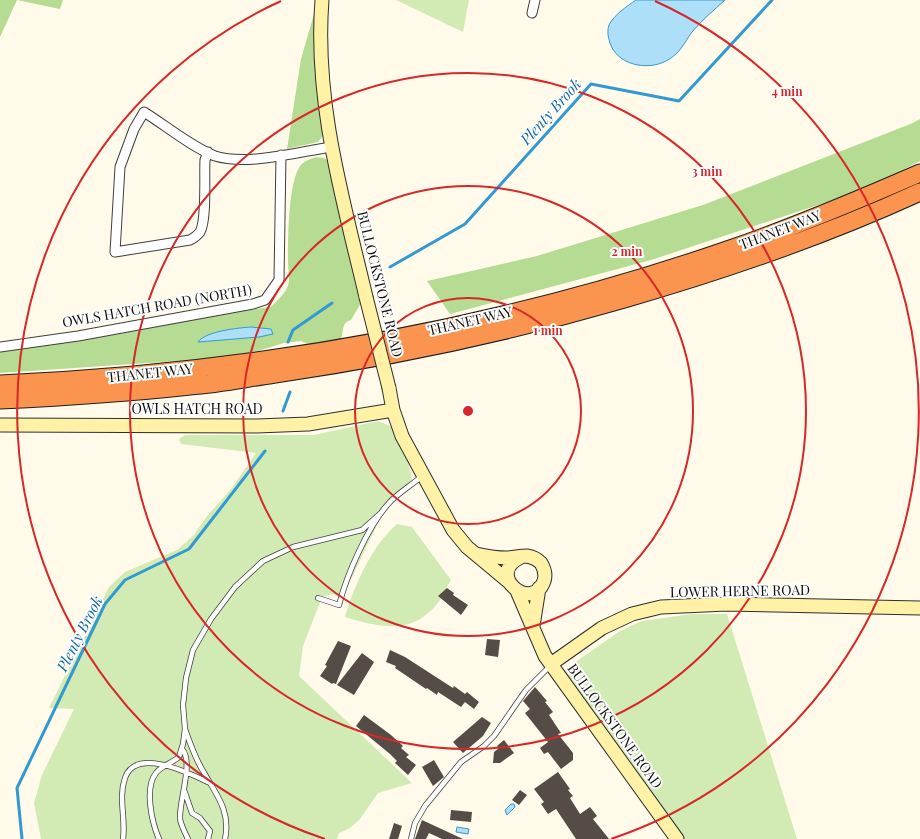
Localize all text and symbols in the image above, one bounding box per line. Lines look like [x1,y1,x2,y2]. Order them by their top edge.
water label: Plenty Brook [515,74,585,149]
text: 4 min [771,83,803,99]
text: 3 min [692,163,723,179]
street label: THANET WAY [736,205,824,254]
street label: BULLOCKSTONE ROAD [353,209,408,359]
text: 2 min [612,243,643,259]
street label: OWLS HATCH ROAD (NORTH) [61,279,253,332]
street label: THANET WAY [426,301,515,339]
text: 1 min [533,322,563,338]
street label: THANET WAY [106,358,194,386]
street label: OWLS HATCH ROAD [131,399,263,418]
centre of rings [461,404,475,418]
street label: LOWER HERNE ROAD [670,580,810,601]
water label: Plenty Brook [51,592,107,676]
street label: BULLOCKSTONE ROAD [564,659,667,792]

